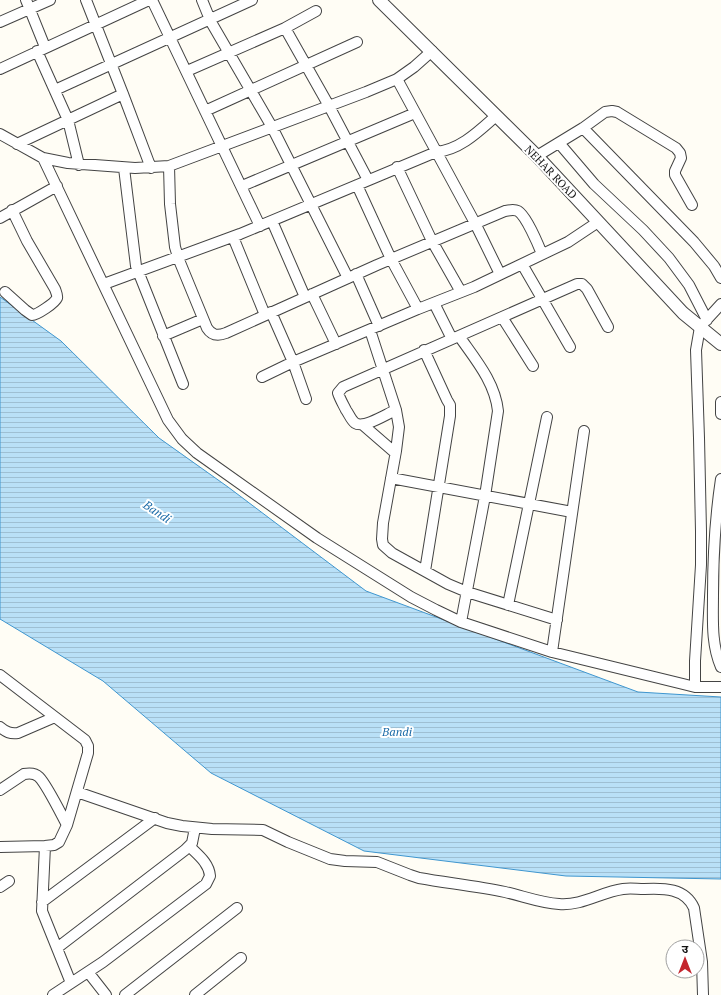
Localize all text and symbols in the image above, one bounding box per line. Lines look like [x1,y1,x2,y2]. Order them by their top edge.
street label: NEHAR ROAD [522,142,580,202]
water label: Bandi [140,496,174,527]
water label: Bandi [381,724,413,739]
north arrow [665,939,705,979]
text: उ [682,942,689,956]

